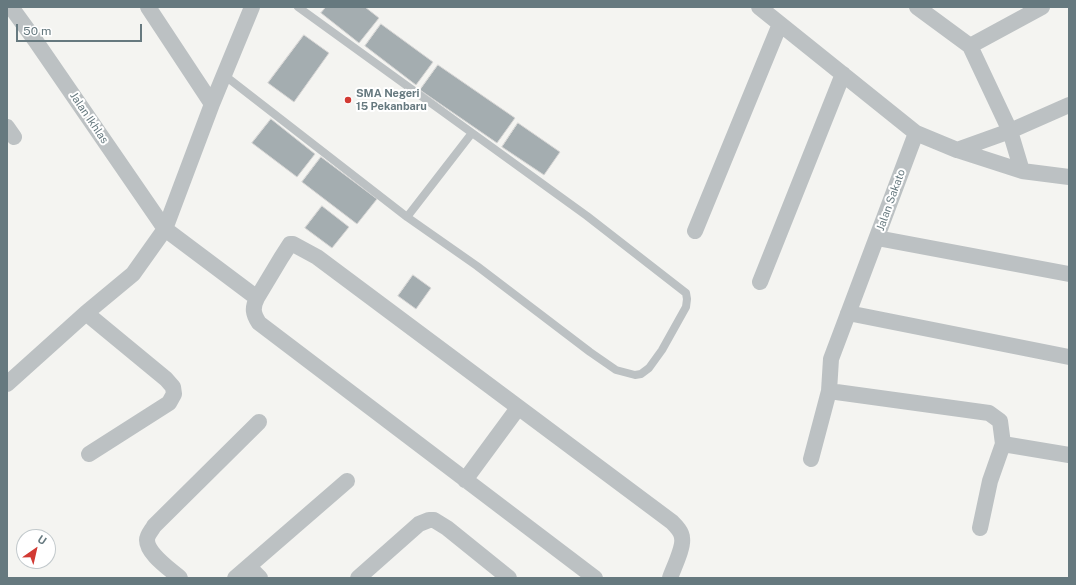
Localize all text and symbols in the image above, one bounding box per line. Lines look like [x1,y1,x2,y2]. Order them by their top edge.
scale bar [18,16,144,42]
text: 50 m [23,24,51,38]
place label: SMA Negeri 15 Pekanbaru [356,87,427,113]
street label: Jalan Ikhlas [67,90,111,146]
marker: SMA Negeri 15 Pekanbaru [343,95,353,105]
street label: Jalan Sakato [874,167,908,233]
north arrow [16,529,56,569]
text: U [35,533,49,547]

